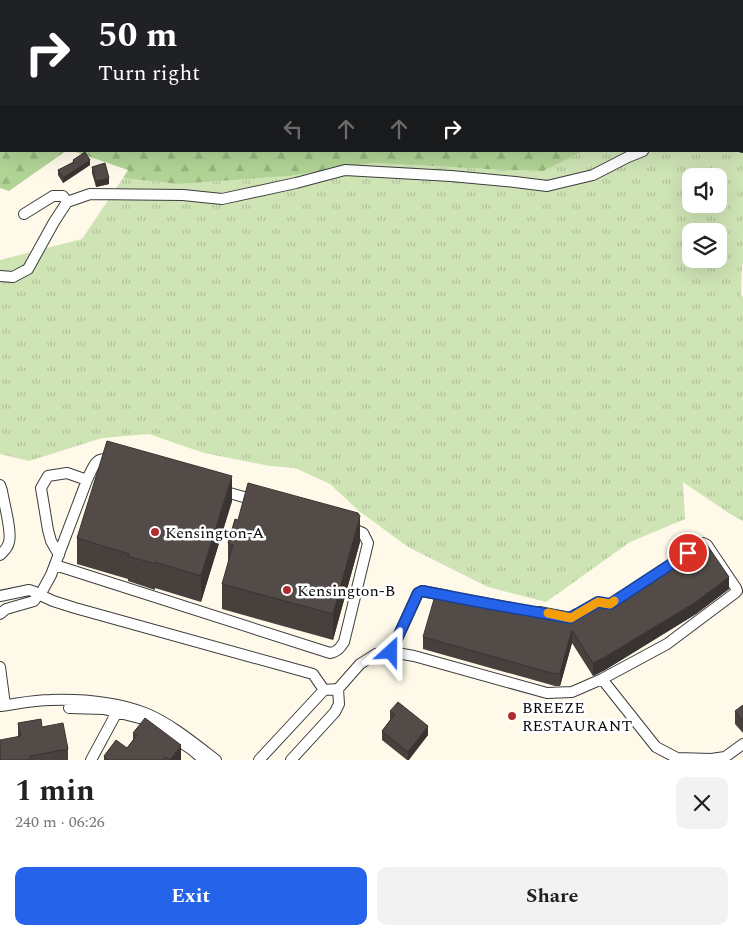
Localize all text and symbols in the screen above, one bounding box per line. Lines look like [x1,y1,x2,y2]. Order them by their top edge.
text: 50 m [98,9,178,62]
icon: right [15,20,80,85]
text: Turn right [98,57,200,90]
icon: left [279,115,307,143]
icon: ahead [332,115,360,143]
icon: ahead [385,115,413,143]
icon: right [438,115,466,143]
map controls [682,168,727,268]
button: sound [682,168,727,213]
button: layers [682,223,727,268]
place label: Kensington-A [165,521,264,545]
marker: Kensington-A [149,526,161,538]
pin [667,532,709,574]
icon: arrive [674,539,702,567]
place label: Kensington-B [297,579,395,603]
marker: Kensington-B [281,584,293,596]
position arrow [364,625,416,677]
place label: BREEZE RESTAURANT [522,696,632,738]
marker: BREEZE RESTAURANT [506,710,518,722]
text: 1 min [15,768,95,814]
button: close [676,777,728,829]
text: 240 m · 06:26 [15,810,105,834]
button: Exit [15,867,367,925]
button: Share [377,867,728,925]

